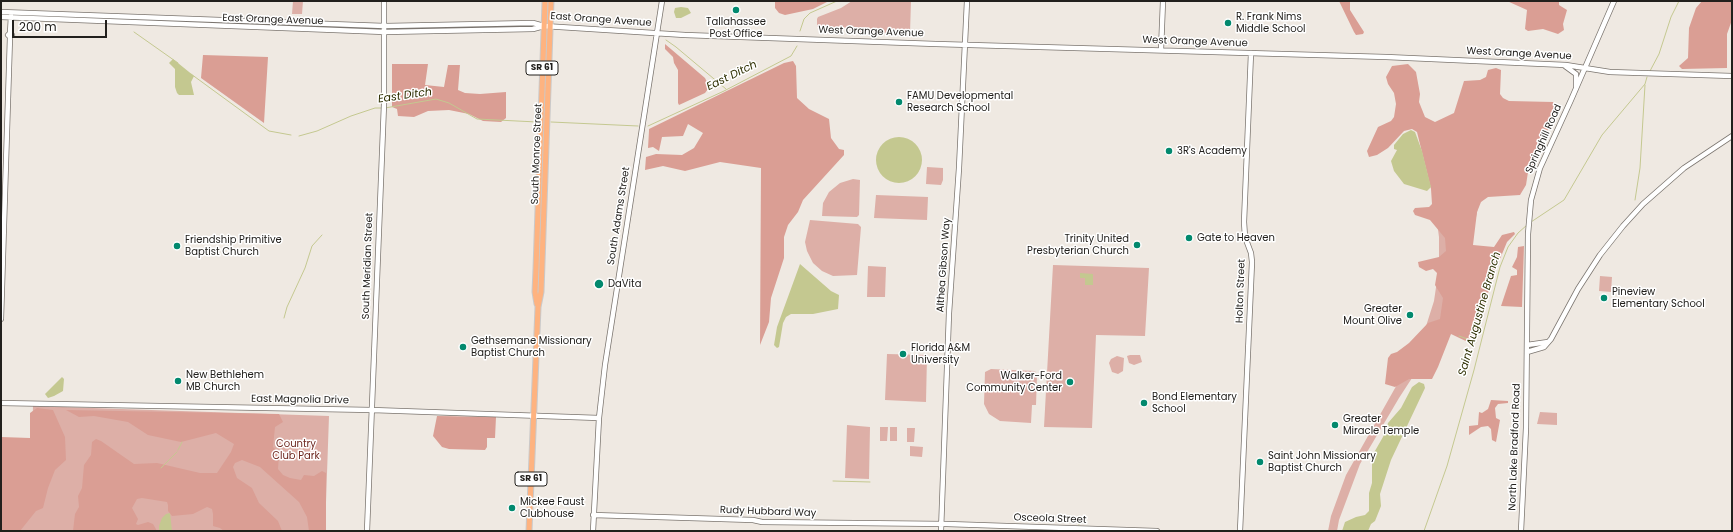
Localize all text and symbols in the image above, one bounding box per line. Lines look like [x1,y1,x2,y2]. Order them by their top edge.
marker: Tallahassee Post Office [731,5,741,15]
street label: East Orange Avenue [550,10,652,30]
place label: R. Frank Nims Middle School [1236,11,1306,34]
scale bar [14,12,109,38]
street label: East Orange Avenue [222,12,324,28]
place label: Tallahassee Post Office [706,16,766,40]
text: 200 m [19,18,57,35]
marker: R. Frank Nims Middle School [1223,18,1233,28]
street label: West Orange Avenue [818,24,924,40]
street label: West Orange Avenue [1142,34,1248,50]
street label: West Orange Avenue [1466,45,1572,63]
water label: East Ditch [705,58,759,94]
road number: SR 61 [526,61,558,75]
water label: East Ditch [377,86,433,106]
place label: FAMU Developmental Research School [907,90,1013,114]
marker: FAMU Developmental Research School [894,97,904,107]
street label: South Monroe Street [529,103,545,205]
street label: Springhill Road [1523,103,1565,175]
place label: 3R's Academy [1177,145,1247,157]
marker: 3R's Academy [1164,146,1174,156]
street label: South Adams Street [605,166,633,266]
street label: South Meridian Street [360,212,376,320]
street label: Althea Gibson Way [935,217,953,313]
place label: Gate to Heaven [1197,232,1275,244]
place label: Trinity United Presbyterian Church [1027,233,1129,256]
marker: Gate to Heaven [1184,233,1194,243]
place label: Friendship Primitive Baptist Church [185,234,282,258]
marker: Trinity United Presbyterian Church [1132,240,1142,250]
marker: Friendship Primitive Baptist Church [172,241,182,251]
water label: Saint Augustine Branch [1456,250,1504,378]
street label: Holton Street [1234,259,1248,323]
marker: DaVita [593,278,605,290]
place label: DaVita [608,278,641,290]
place label: Pineview Elementary School [1612,286,1705,310]
marker: Pineview Elementary School [1599,293,1609,303]
place label: Greater Mount Olive [1343,303,1402,326]
marker: Greater Mount Olive [1405,310,1415,320]
place label: Gethsemane Missionary Baptist Church [471,335,592,358]
marker: Gethsemane Missionary Baptist Church [458,342,468,352]
place label: Florida A&M University [911,342,970,366]
marker: Florida A&M University [898,349,908,359]
place label: New Bethlehem MB Church [186,369,264,392]
place label: Walker-Ford Community Center [966,370,1062,394]
marker: New Bethlehem MB Church [173,376,183,386]
marker: Walker-Ford Community Center [1065,377,1075,387]
street label: North Lake Bradford Road [1507,383,1523,511]
place label: Bond Elementary School [1152,391,1237,414]
street label: East Magnolia Drive [251,393,349,407]
marker: Bond Elementary School [1139,398,1149,408]
place label: Greater Miracle Temple [1343,413,1419,436]
marker: Greater Miracle Temple [1330,420,1340,430]
park label: Country Club Park [272,438,320,462]
place label: Saint John Missionary Baptist Church [1268,450,1376,474]
marker: Saint John Missionary Baptist Church [1255,457,1265,467]
road number: SR 61 [515,472,547,486]
place label: Mickee Faust Clubhouse [520,496,584,520]
marker: Mickee Faust Clubhouse [507,503,517,513]
street label: Rudy Hubbard Way [720,504,816,520]
street label: Osceola Street [1013,512,1087,526]

